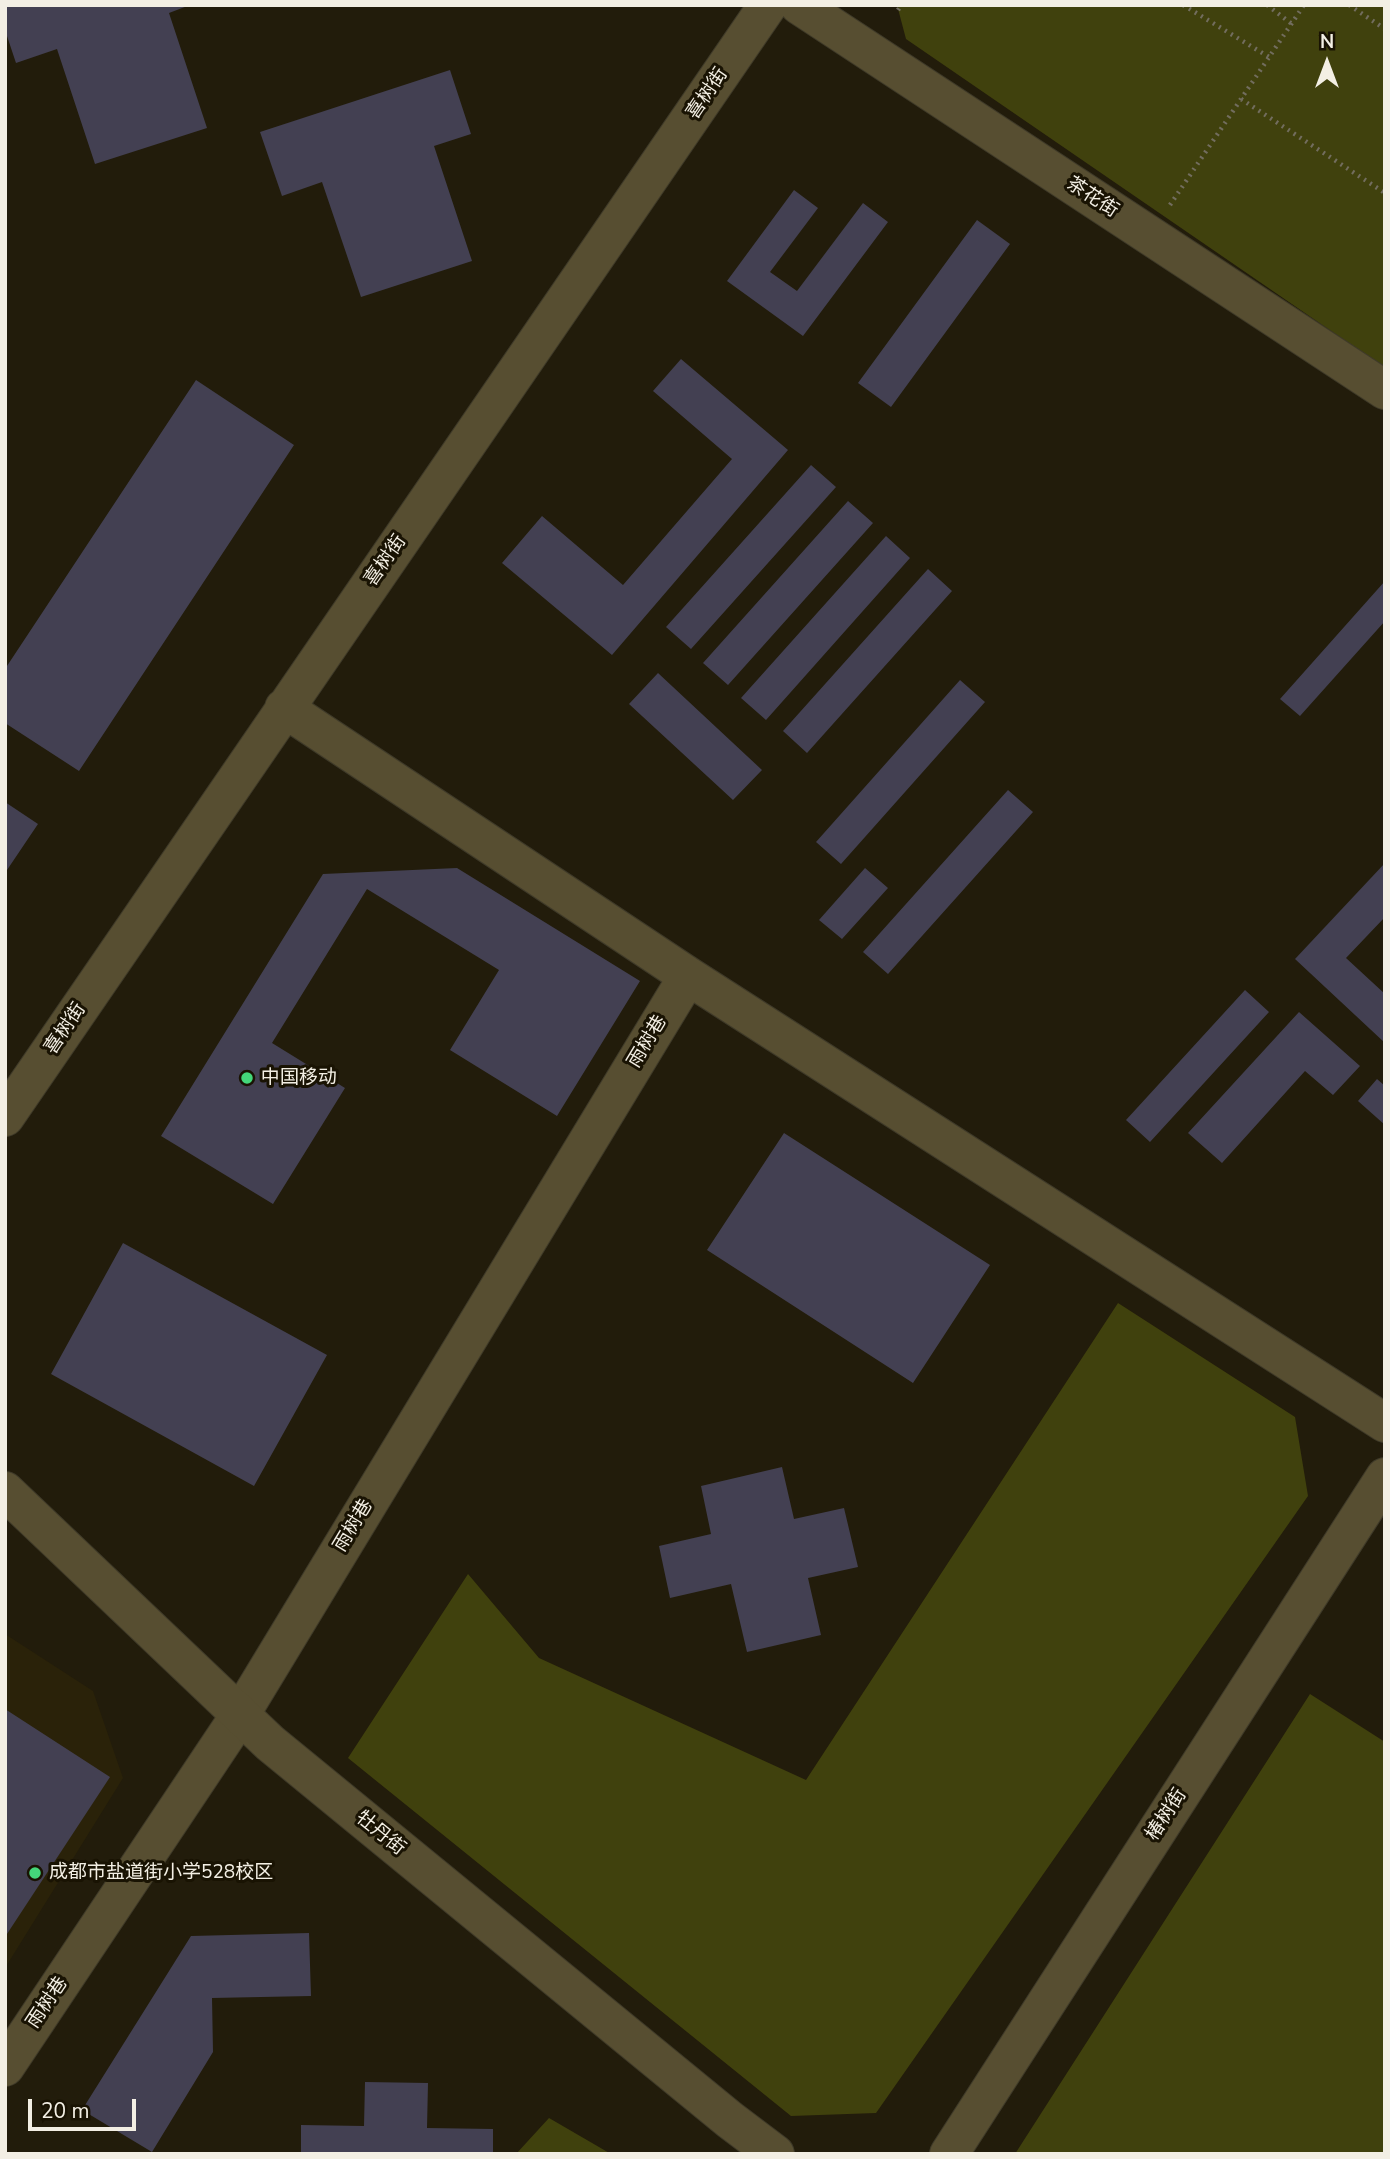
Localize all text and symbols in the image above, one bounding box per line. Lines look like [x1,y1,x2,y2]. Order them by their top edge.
north arrow [1292,28,1362,98]
text: N [1320,29,1334,55]
street label: 喜树街 [683,64,733,124]
street label: 茶花街 [1062,173,1122,223]
street label: 喜树街 [360,531,412,591]
street label: 喜树街 [41,999,91,1059]
street label: 雨树巷 [624,1012,672,1072]
place label: 中国移动 [261,1067,337,1089]
marker: 中国移动 [239,1070,255,1086]
street label: 雨树巷 [330,1496,378,1556]
street label: 椿树街 [1142,1785,1192,1845]
street label: 牡丹街 [351,1807,409,1861]
place label: 成都市盐道街小学528校区 [49,1862,273,1884]
marker: 成都市盐道街小学528校区 [27,1865,43,1881]
street label: 雨树巷 [23,1973,73,2033]
scale bar [32,2086,140,2130]
text: 20 m [41,2097,90,2125]

